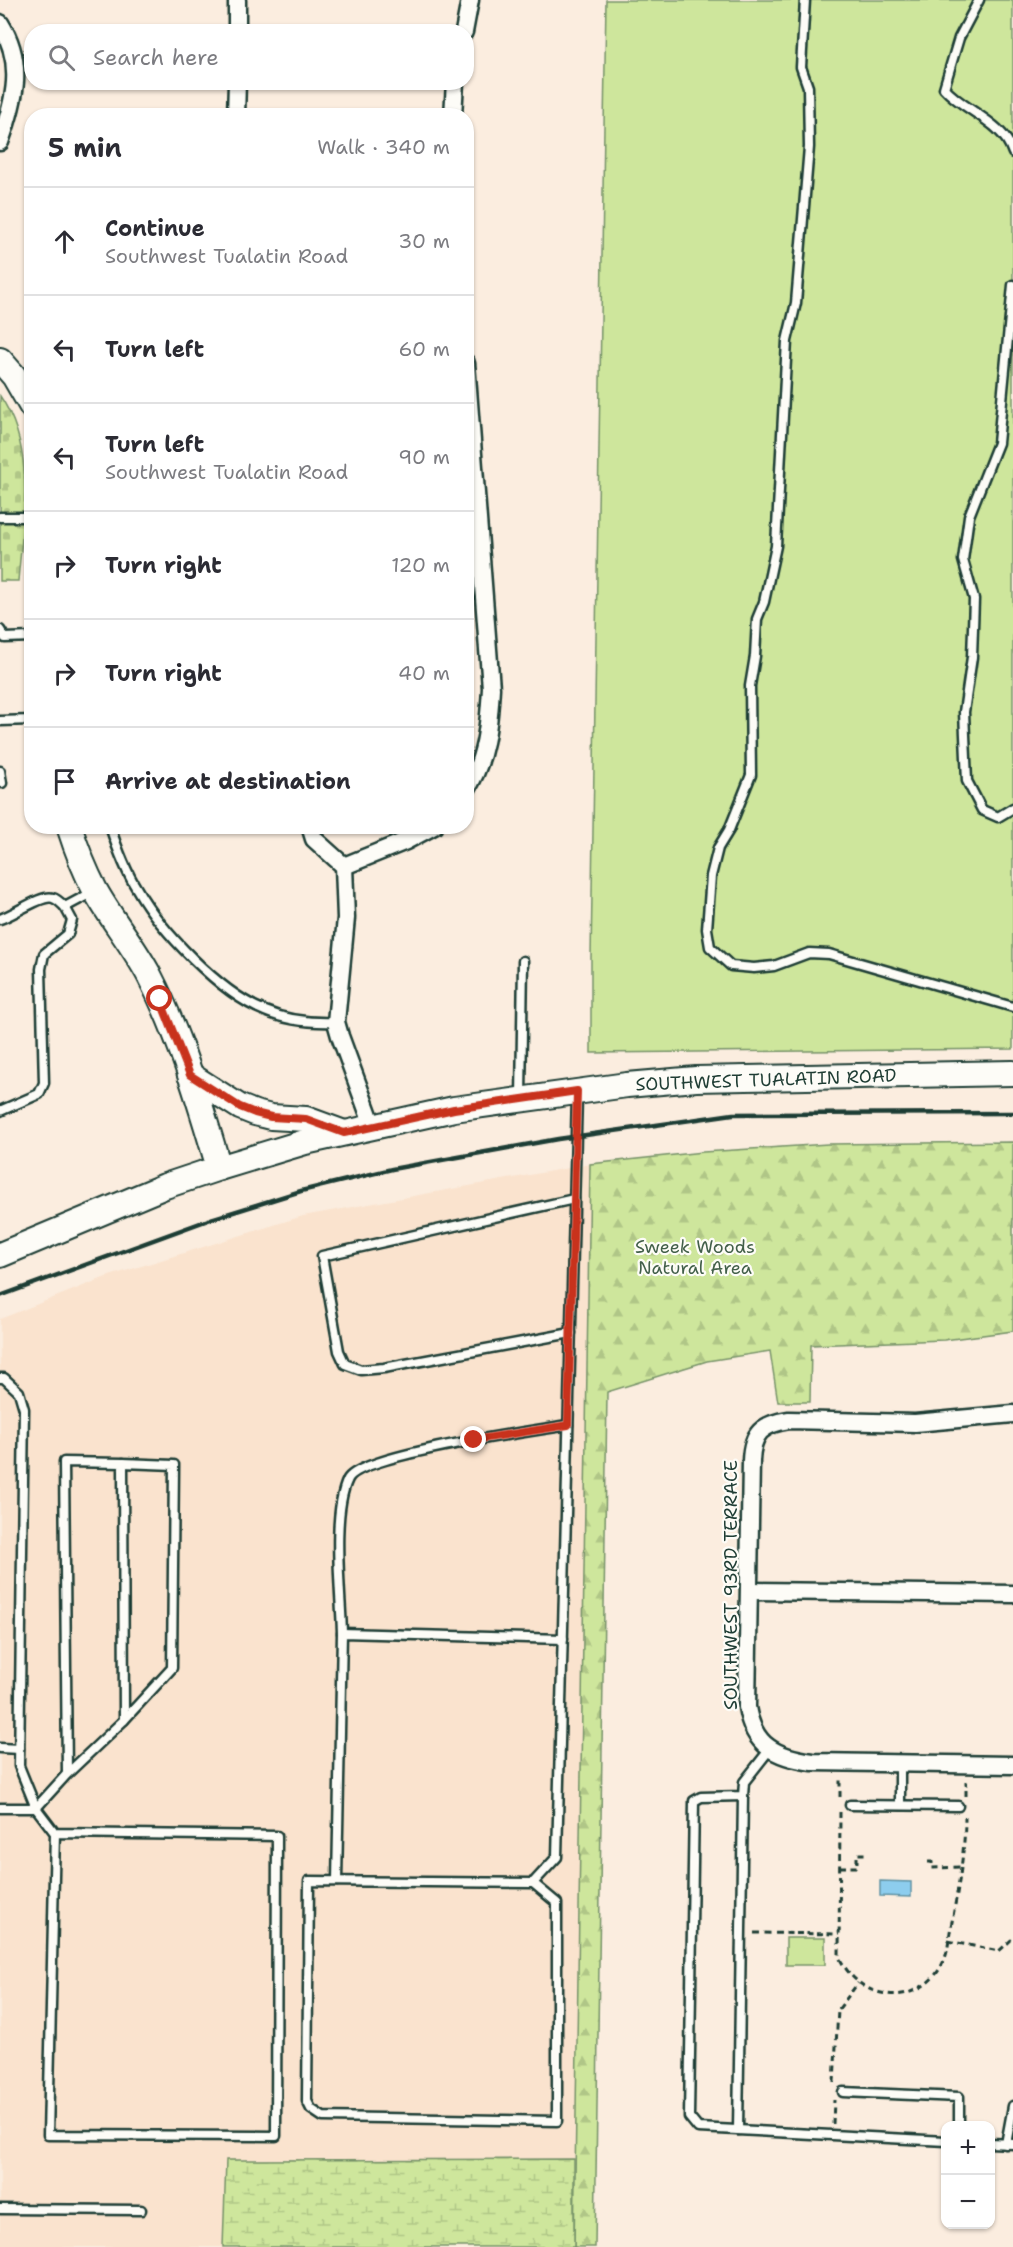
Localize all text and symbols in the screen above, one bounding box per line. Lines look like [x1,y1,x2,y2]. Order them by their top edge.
search box [24,24,474,90]
icon: search [45,41,78,74]
text: Search here [93,43,219,72]
text: 5 min [48,130,122,165]
text: Walk · 340 m [317,134,450,160]
text: Continue [105,214,205,243]
icon: ahead [48,225,81,258]
text: 30 m [398,228,450,254]
text: Southwest Tualatin Road [105,243,348,269]
icon: left [48,333,81,366]
text: Turn left [105,335,204,364]
text: 60 m [398,336,450,362]
text: Turn left [105,430,204,459]
icon: left [48,441,81,474]
text: 90 m [398,444,450,470]
text: Southwest Tualatin Road [105,459,348,485]
icon: right [48,549,81,582]
text: Turn right [105,551,222,580]
text: 120 m [391,552,450,578]
icon: right [48,657,81,690]
text: Turn right [105,659,222,688]
text: 40 m [398,660,450,686]
icon: arrive [48,765,81,798]
text: Arrive at destination [105,767,351,796]
route start [146,985,172,1011]
street label: SOUTHWEST TUALATIN ROAD [635,1063,897,1097]
park label: Sweek Woods Natural Area [635,1235,755,1280]
route end [460,1426,486,1452]
street label: SOUTHWEST 93RD TERRACE [719,1460,743,1710]
map controls [941,2121,995,2229]
button: + [941,2121,995,2175]
button: − [941,2175,995,2229]

